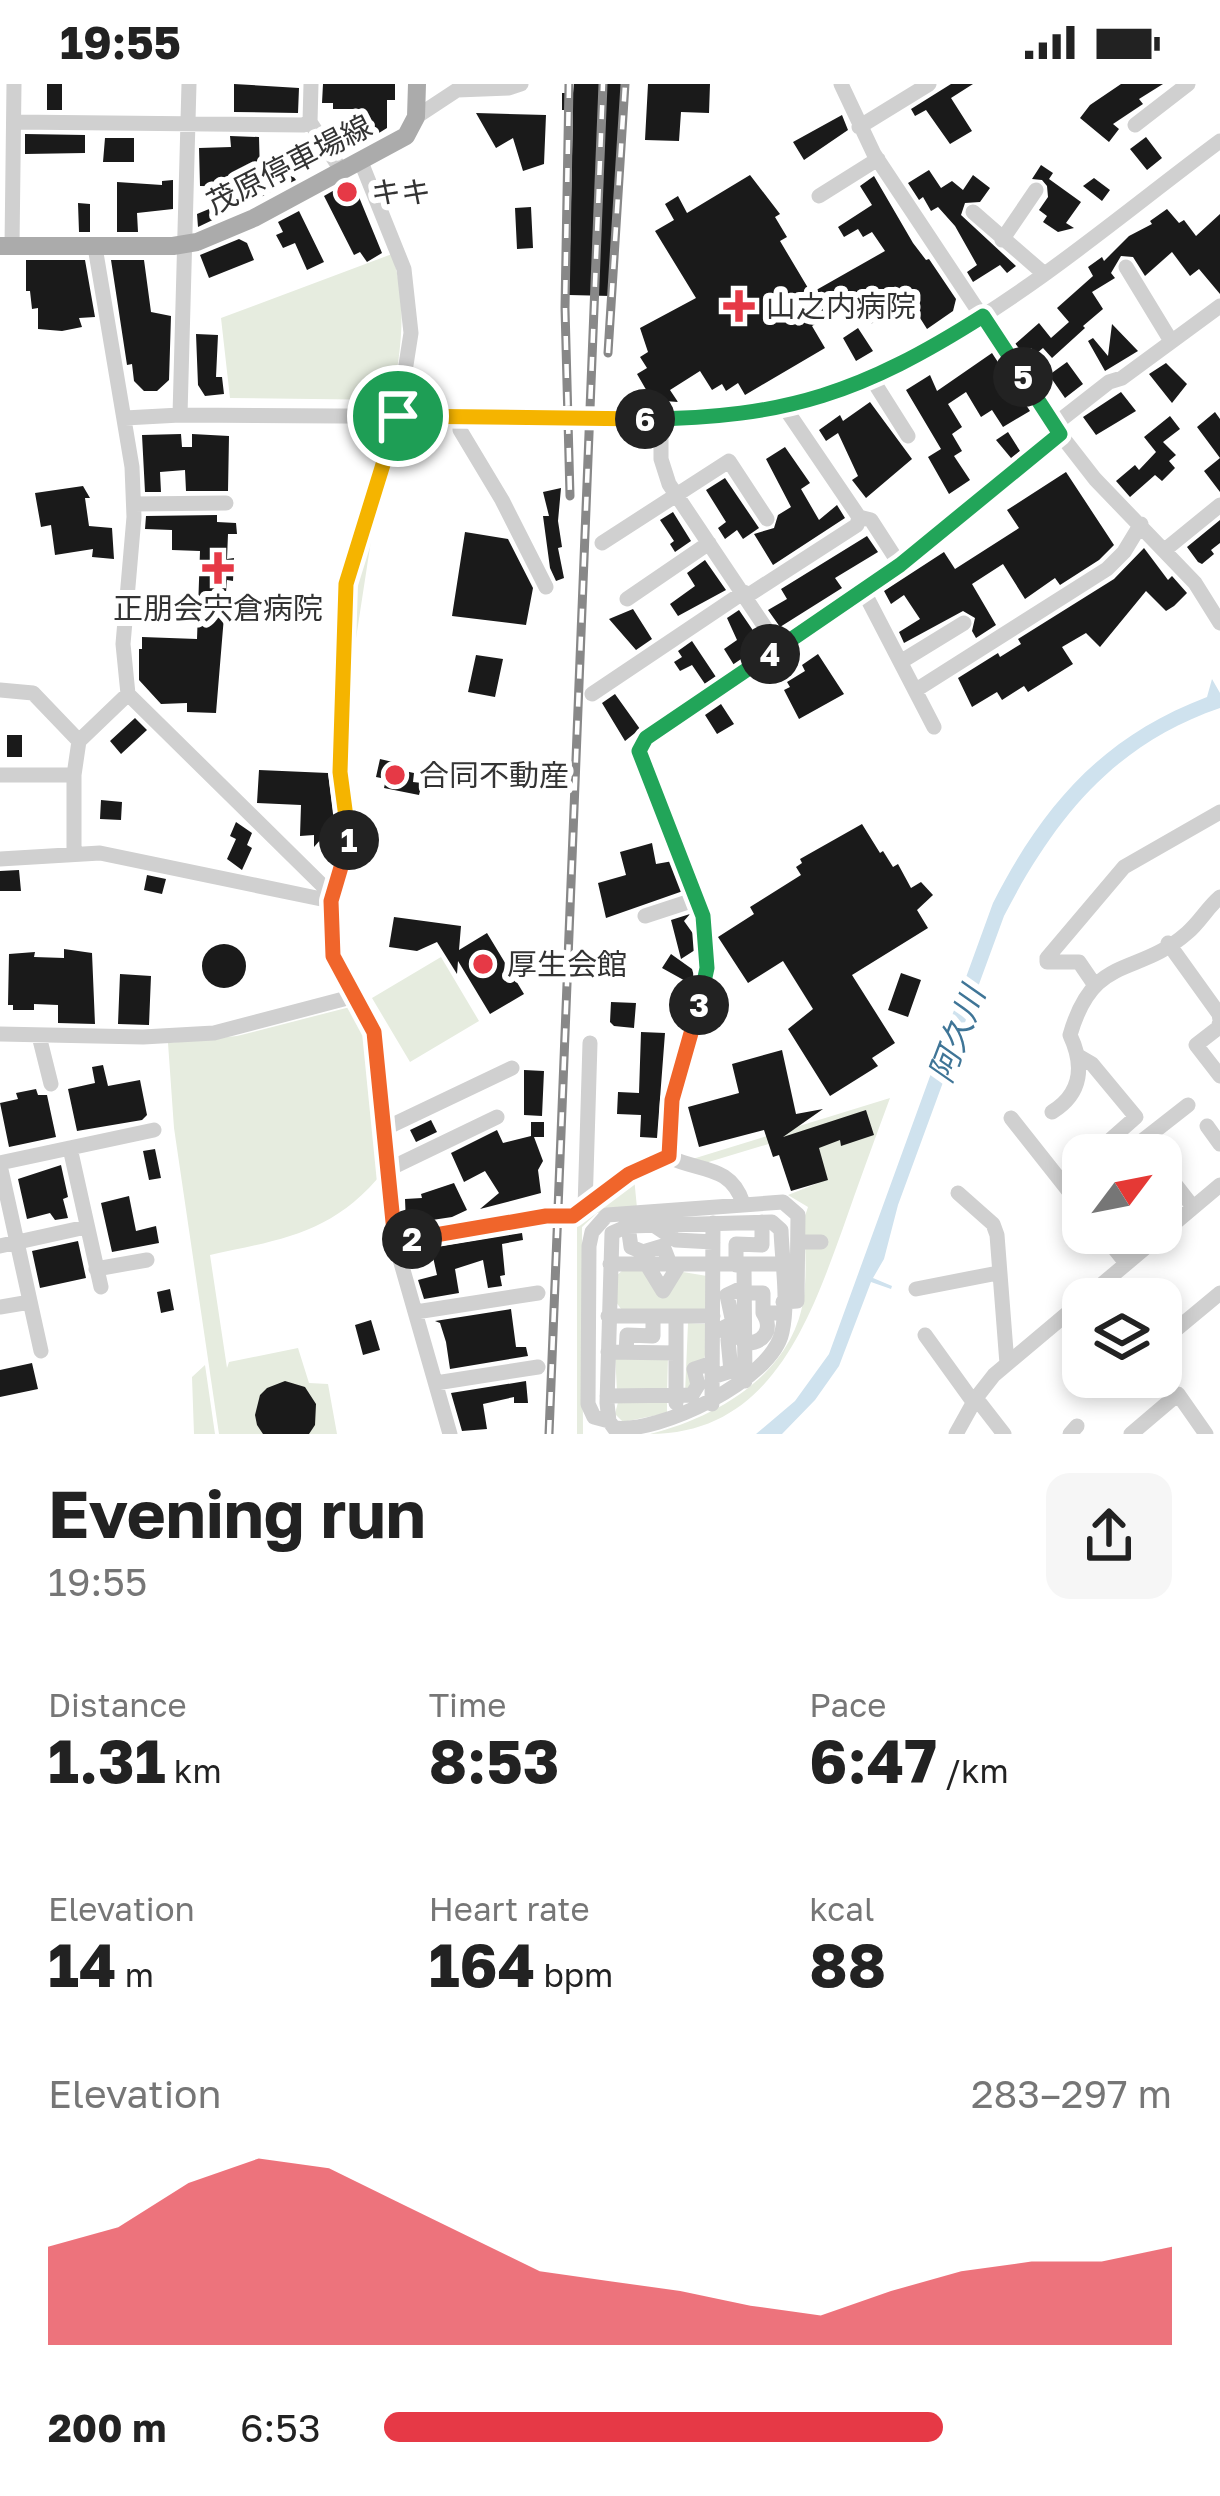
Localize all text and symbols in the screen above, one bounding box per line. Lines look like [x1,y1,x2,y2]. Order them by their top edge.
text: 19:55 [60,15,181,69]
street label: 茂原停車場線 [201,107,377,221]
place label: キキ [371,174,431,210]
marker: キキ [334,179,360,205]
place label: 山之内病院 [766,288,916,324]
marker: 山之内病院 [723,290,755,322]
pin: 5 [993,347,1053,407]
text: 5 [1013,357,1033,396]
pin [347,365,449,467]
icon: arrive [365,383,431,449]
pin: 6 [615,389,675,449]
text: 6 [635,399,655,438]
marker: 正朋会宍倉病院 [202,552,234,584]
place label: 正朋会宍倉病院 [113,590,323,626]
pin: 4 [740,624,800,684]
text: 4 [760,634,780,673]
place label: 合同不動産 [419,757,569,793]
marker: 合同不動産 [382,762,408,788]
pin: 1 [319,810,379,870]
text: 1 [341,820,358,859]
place label: 厚生会館 [507,946,627,982]
marker: 厚生会館 [470,951,496,977]
pin: 3 [669,975,729,1035]
water label: 阿久川 [920,978,993,1087]
text: 3 [689,985,709,1024]
north arrow [1062,1134,1182,1254]
map controls [1062,1134,1182,1398]
pin: 2 [382,1209,442,1269]
text: 2 [402,1219,422,1258]
button: layers [1062,1278,1182,1398]
text: Evening run [48,1473,426,1553]
button: share [1046,1473,1172,1599]
text: 19:55 [48,1558,147,1605]
text: Distance [48,1685,187,1724]
text: Time [429,1685,506,1724]
text: Pace [809,1685,886,1724]
text: 1.31 [48,1724,166,1796]
text: 8:53 [429,1724,559,1796]
text: 6:47 [809,1724,937,1796]
text: km [166,1751,222,1790]
text: /km [937,1751,1009,1790]
text: Elevation [48,1889,195,1928]
text: Heart rate [429,1889,590,1928]
text: kcal [809,1889,875,1928]
text: 14 [48,1928,116,2000]
text: 164 [429,1928,535,2000]
text: 88 [809,1928,886,2000]
text: m [116,1955,154,1994]
text: bpm [535,1955,613,1994]
text: Elevation [48,2070,221,2117]
text: 283–297 m [971,2070,1172,2117]
text: 200 m [48,2404,166,2451]
text: 6:53 [240,2404,321,2451]

